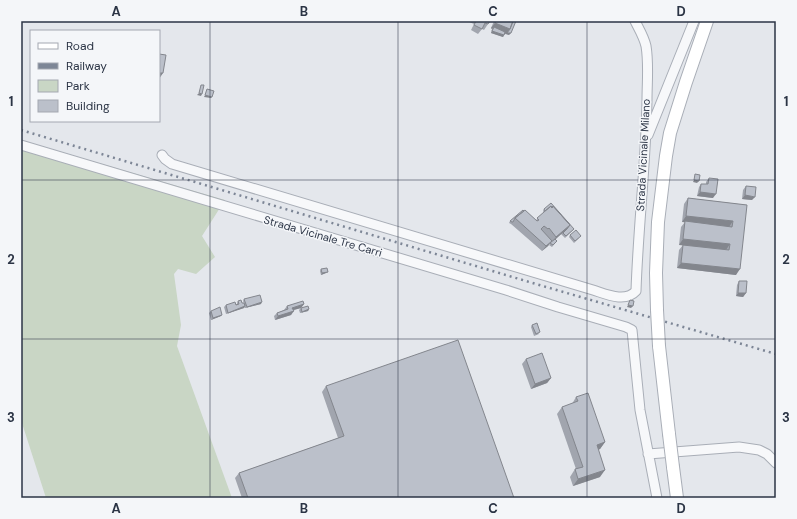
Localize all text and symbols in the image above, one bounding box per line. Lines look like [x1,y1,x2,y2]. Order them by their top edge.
text: A [111,3,121,20]
text: B [300,3,308,20]
text: C [488,3,498,20]
text: D [676,3,686,20]
legend [30,30,160,122]
text: Road [66,38,94,54]
text: Railway [66,58,107,74]
text: Park [66,78,90,94]
text: 1 [9,93,13,110]
text: 1 [784,93,788,110]
text: Building [66,98,110,114]
street label: Strada Vicinale Milano [633,98,653,212]
street label: Strada Vicinale Tre Carri [262,212,384,260]
text: 2 [7,251,15,268]
text: 2 [782,251,790,268]
text: 3 [7,409,15,426]
text: 3 [782,409,790,426]
text: A [111,500,121,517]
text: B [300,500,308,517]
text: C [488,500,498,517]
text: D [676,500,686,517]

